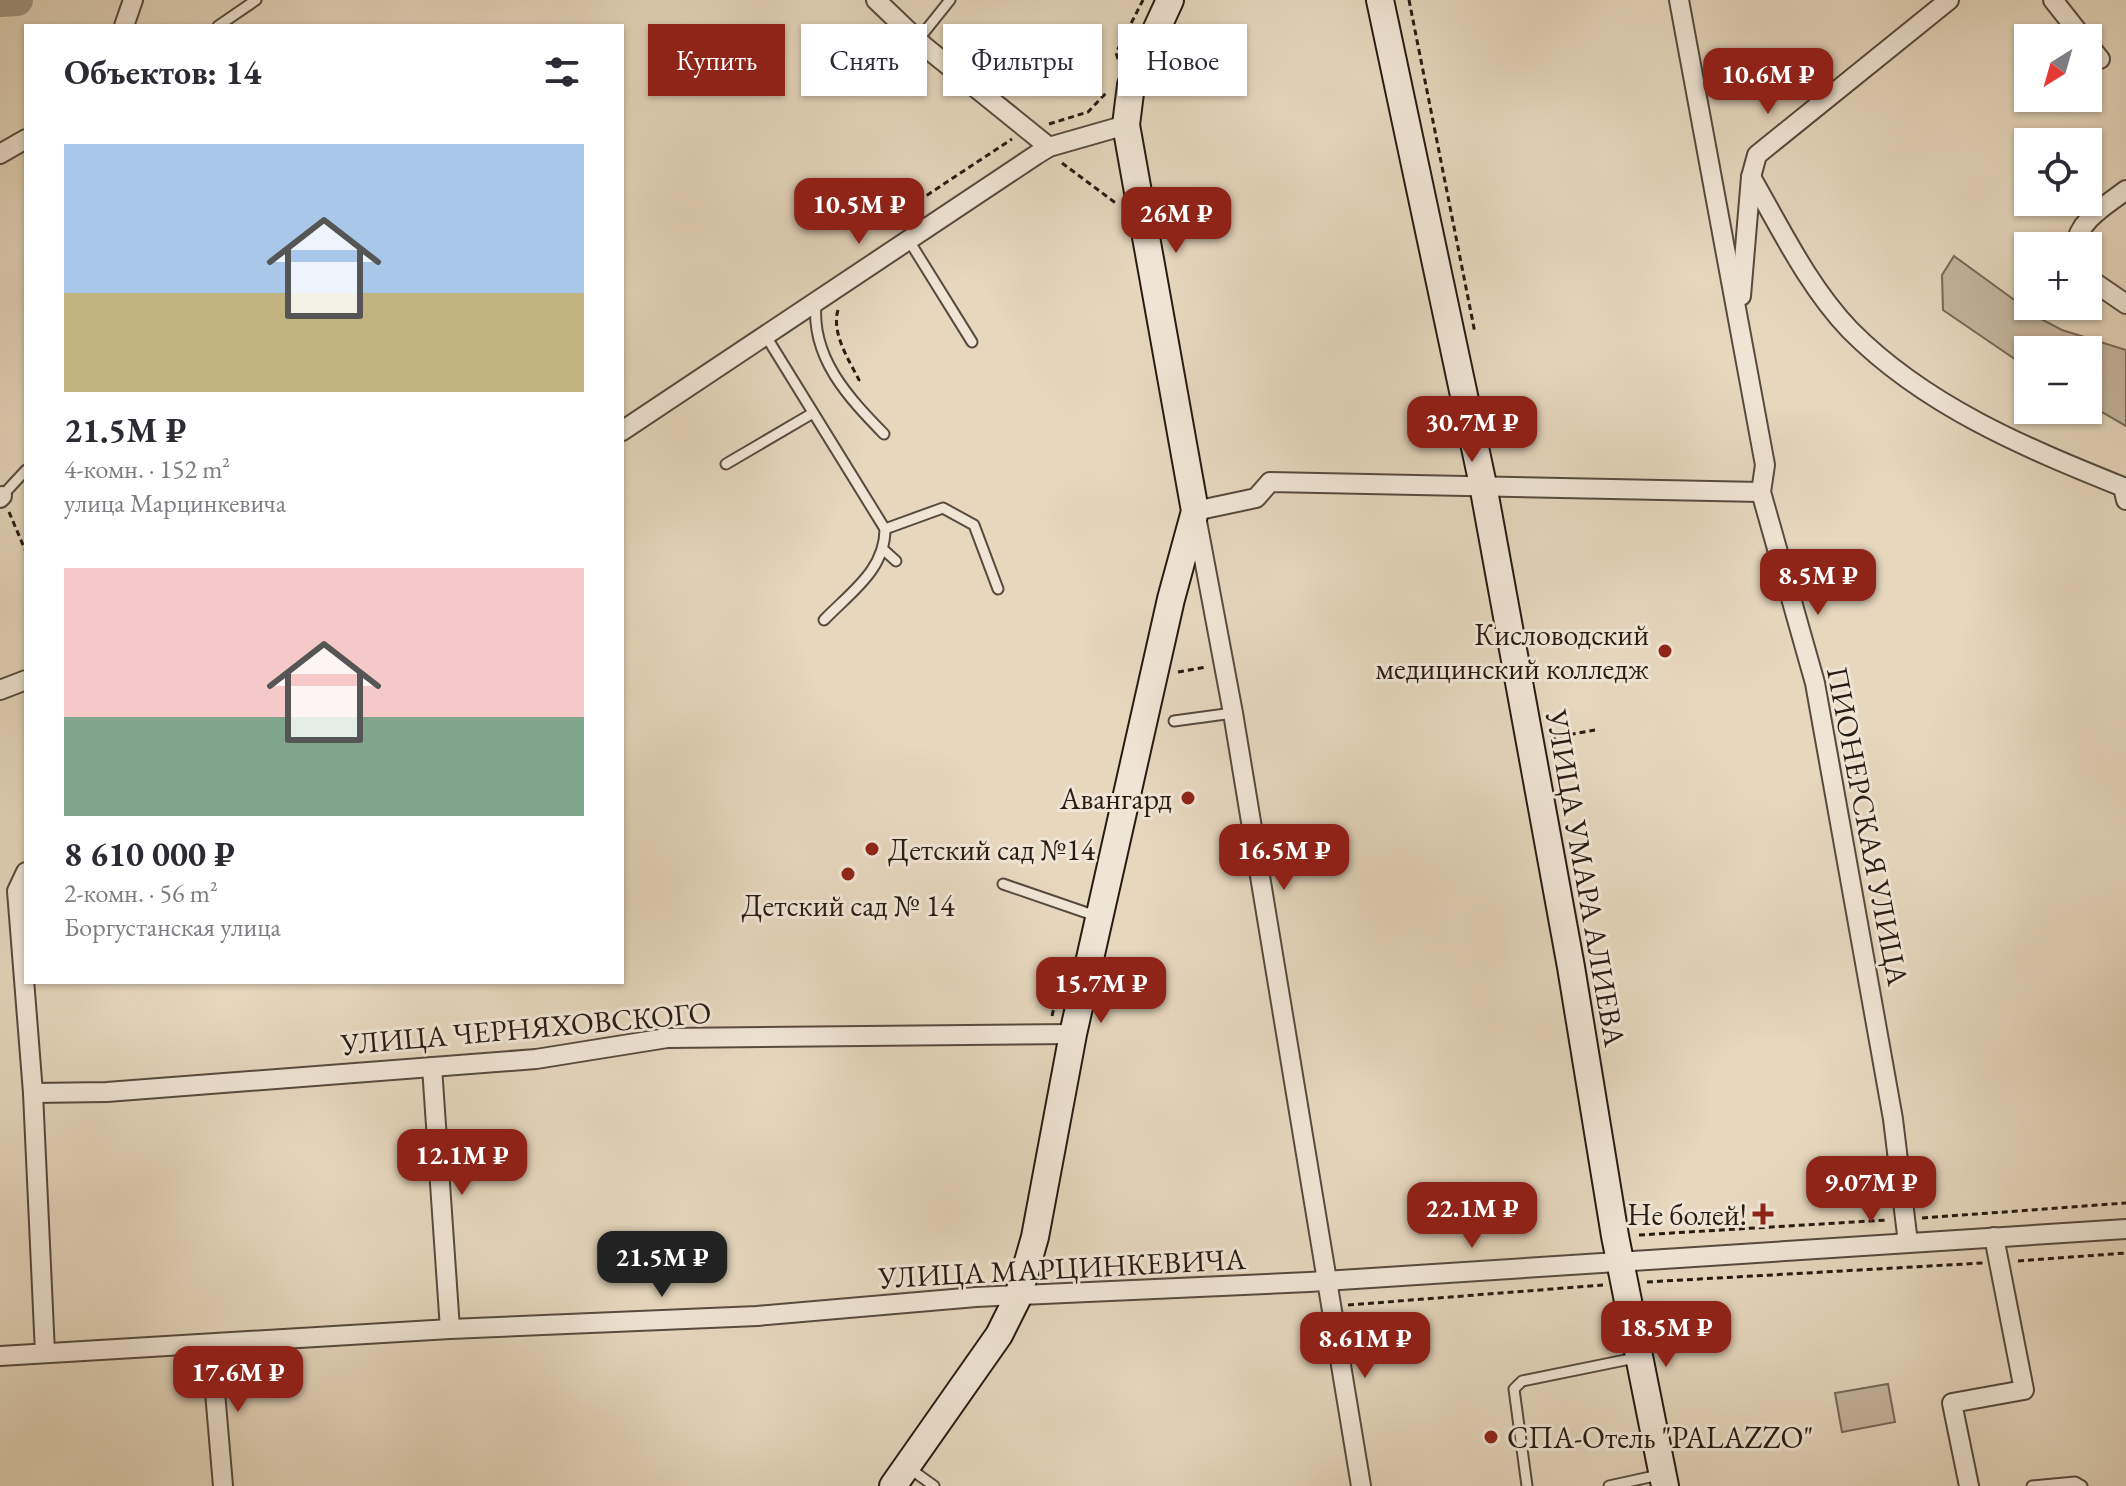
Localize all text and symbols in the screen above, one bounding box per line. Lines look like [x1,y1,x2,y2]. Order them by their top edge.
chip: Купить [648,24,785,96]
chip: Снять [801,24,927,96]
chip: Фильтры [943,24,1102,96]
chip: Новое [1118,24,1247,96]
north arrow [2014,24,2102,112]
map controls [2014,24,2102,424]
pin: 10.6M ₽ [1694,48,1842,116]
text: Объектов: 14 [64,50,261,94]
icon: filters [540,50,584,94]
text: 10.6M ₽ [1721,57,1815,91]
button: locate [2014,128,2102,216]
pin: 10.5M ₽ [785,178,933,246]
text: 10.5M ₽ [812,187,906,221]
pin: 26M ₽ [1120,187,1232,255]
icon: home [252,196,396,340]
text: 26M ₽ [1139,196,1213,230]
button: + [2014,232,2102,320]
button: − [2014,336,2102,424]
pin: 30.7M ₽ [1398,396,1546,464]
text: 30.7M ₽ [1425,405,1519,439]
text: 21.5M ₽ [64,408,187,452]
text: 4-комн. · 152 m² [64,452,230,486]
text: улица Марцинкевича [64,486,286,520]
pin: 8.5M ₽ [1753,549,1883,617]
text: 8.5M ₽ [1778,558,1858,592]
place label: Кисловодский медицинский колледж [1375,615,1649,688]
icon: home [252,620,396,764]
marker: Кисловодский медицинский колледж [1656,642,1674,660]
street label: ПИОНЕРСКАЯ УЛИЦА [1818,663,1918,989]
street label: УЛИЦА УМАРА АЛИЕВА [1537,705,1635,1050]
place label: Авангард [1059,779,1172,818]
marker: Авангард [1179,789,1197,807]
pin: 16.5M ₽ [1210,824,1358,892]
place label: Детский сад №14 [888,830,1096,869]
text: 8 610 000 ₽ [64,832,235,876]
text: 16.5M ₽ [1237,833,1331,867]
marker: Детский сад №14 [863,840,881,858]
marker: Детский сад № 14 [839,865,857,883]
text: 2-комн. · 56 m² [64,876,218,910]
place label: Детский сад № 14 [741,886,955,925]
text: Боргустанская улица [64,910,281,944]
pin: 15.7M ₽ [1027,957,1175,1025]
text: 15.7M ₽ [1054,966,1148,1000]
street label: УЛИЦА ЧЕРНЯХОВСКОГО [338,992,713,1064]
pin: 12.1M ₽ [388,1129,536,1197]
text: 12.1M ₽ [415,1138,509,1172]
pin: 9.07M ₽ [1797,1156,1945,1224]
text: 9.07M ₽ [1824,1165,1918,1199]
pin: 22.1M ₽ [1398,1182,1546,1250]
text: 22.1M ₽ [1425,1191,1519,1225]
place label: Не болей! [1627,1195,1747,1234]
marker: Не болей! [1754,1205,1772,1223]
pin: 21.5M ₽ [588,1231,736,1299]
street label: УЛИЦА МАРЦИНКЕВИЧА [876,1239,1247,1297]
text: 21.5M ₽ [615,1240,709,1274]
pin: 18.5M ₽ [1592,1301,1740,1369]
text: 18.5M ₽ [1619,1310,1713,1344]
pin: 8.61M ₽ [1291,1312,1439,1380]
text: 8.61M ₽ [1318,1321,1412,1355]
pin: 17.6M ₽ [164,1346,312,1414]
text: 17.6M ₽ [191,1355,285,1389]
place label: СПА-Отель "PALAZZO" [1507,1418,1813,1457]
marker: СПА-Отель "PALAZZO" [1482,1428,1500,1446]

